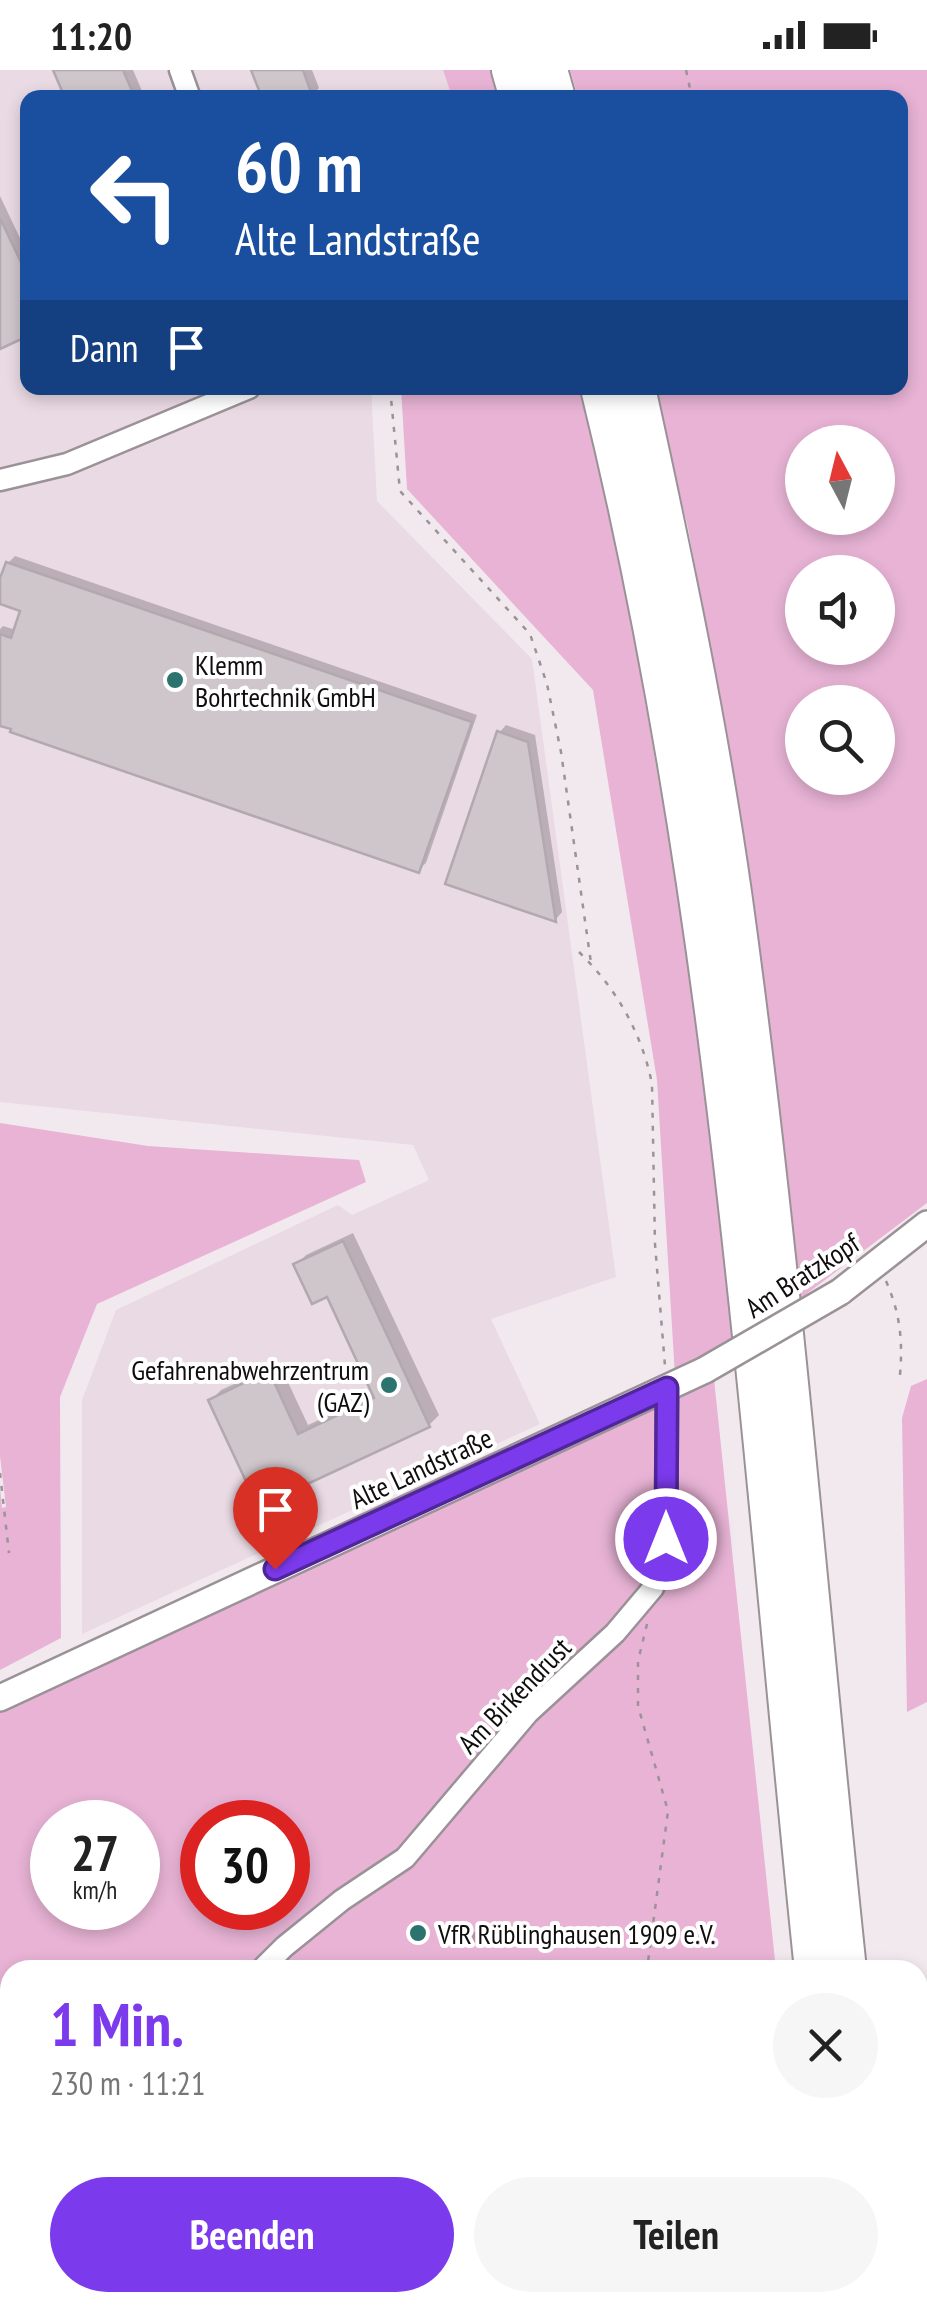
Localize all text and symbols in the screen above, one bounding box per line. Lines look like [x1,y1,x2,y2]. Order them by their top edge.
text: 11:20 [50,11,132,60]
text: 60 m [235,121,363,211]
icon: left [70,130,200,260]
text: Alte Landstraße [235,209,481,267]
icon: arrive [159,320,214,375]
text: Dann [70,323,139,372]
north arrow [785,425,895,535]
map controls [785,425,895,795]
button: sound [785,555,895,665]
place label: Klemm Bohrtechnik GmbH [195,646,376,715]
marker: Klemm Bohrtechnik GmbH [164,669,186,691]
button: search [785,685,895,795]
street label: Am Bratzkopf [738,1223,868,1326]
place label: Gefahrenabwehrzentrum (GAZ) [131,1351,369,1420]
marker: Gefahrenabwehrzentrum (GAZ) [378,1374,400,1396]
street label: Alte Landstraße [344,1419,498,1517]
pin [233,1467,318,1570]
icon: arrive [248,1482,303,1537]
position arrow [614,1487,718,1591]
street label: Am Birkendrust [449,1629,579,1761]
speed limit sign: 30 [180,1800,310,1930]
text: 27 [71,1820,119,1885]
text: km/h [73,1874,117,1906]
place label: VfR Rüblinghausen 1909 e.V. [437,1915,715,1952]
marker: VfR Rüblinghausen 1909 e.V. [407,1922,429,1944]
text: 1 Min. [50,1985,184,2063]
button: close [773,1993,878,2098]
text: 230 m · 11:21 [50,2062,205,2104]
button: Beenden [50,2177,454,2292]
button: Teilen [474,2177,878,2292]

